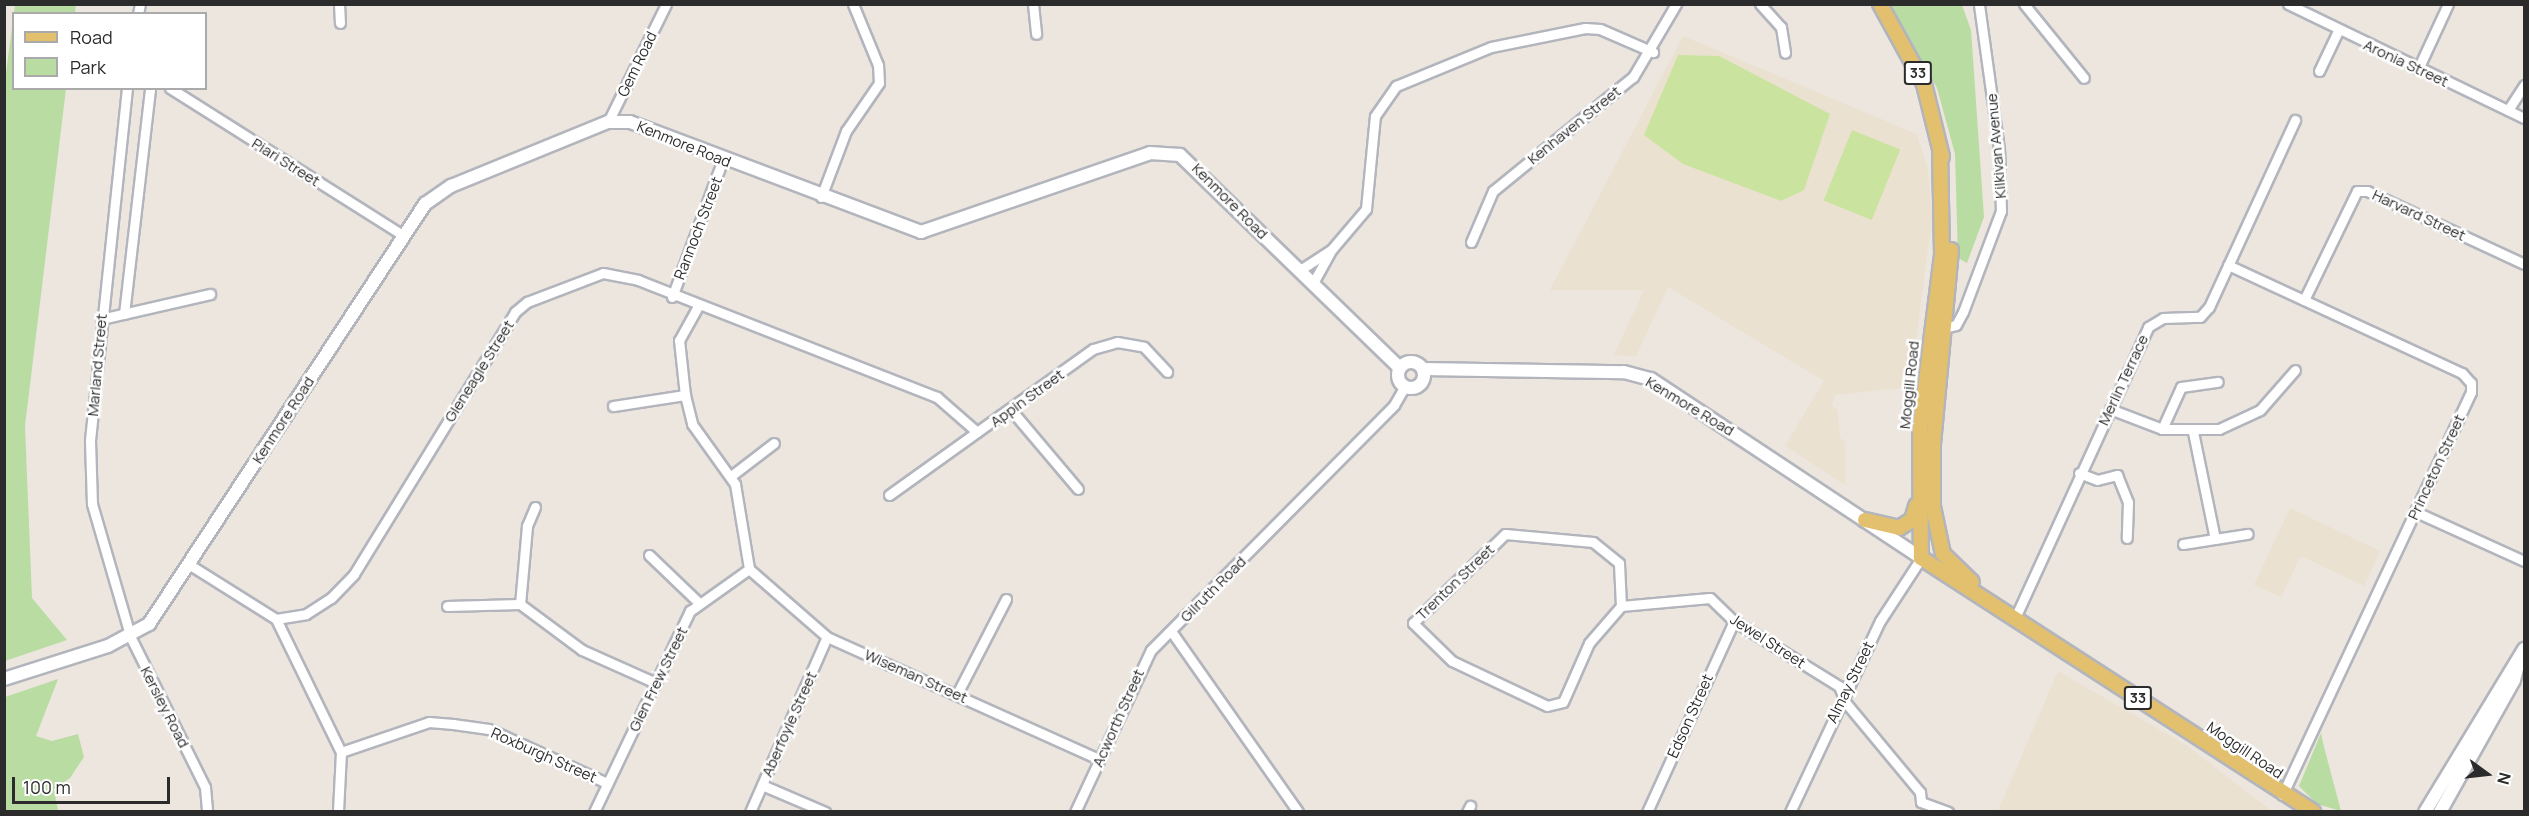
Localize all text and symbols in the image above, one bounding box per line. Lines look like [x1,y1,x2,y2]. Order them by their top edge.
legend [12,12,207,90]
text: Road [70,25,113,49]
street label: Gem Road [613,28,661,100]
street label: Aronia Street [2361,36,2451,90]
text: Park [70,55,106,79]
road number: 33 [1903,62,1933,84]
street label: Kenhaven Street [1524,82,1624,168]
street label: Kilkivan Avenue [1982,93,2010,199]
street label: Kenmore Road [634,117,734,171]
street label: Piari Street [249,134,323,190]
street label: Kenmore Road [1188,159,1272,243]
street label: Rannoch Street [670,174,726,282]
street label: Harvard Street [2370,186,2468,244]
street label: Marland Street [84,313,110,417]
street label: Gleneagle Street [440,317,518,425]
street label: Merlin Terrace [2094,332,2152,428]
street label: Moggill Road [1895,340,1923,430]
street label: Appin Street [987,365,1067,431]
street label: Kenmore Road [248,373,318,467]
street label: Kenmore Road [1643,373,1737,439]
street label: Princeton Street [2404,411,2468,523]
street label: Trenton Street [1412,540,1498,624]
street label: Gilruth Road [1176,552,1250,626]
street label: Jewel Street [1727,610,1809,672]
street label: Glen Frew Street [625,624,691,734]
street label: Almay Street [1822,638,1878,726]
street label: Wiseman Street [862,645,970,707]
street label: Kersley Road [137,663,193,751]
street label: Acworth Street [1088,666,1148,770]
street label: Aberfoyle Street [758,669,820,779]
street label: Edson Street [1663,671,1717,761]
road number: 33 [2123,687,2153,709]
street label: Moggill Road [2203,718,2287,782]
street label: Roxburgh Street [488,724,600,786]
north arrow [2457,744,2517,804]
scale bar [15,765,172,803]
text: N [2492,770,2517,787]
text: 100 m [23,775,71,799]

